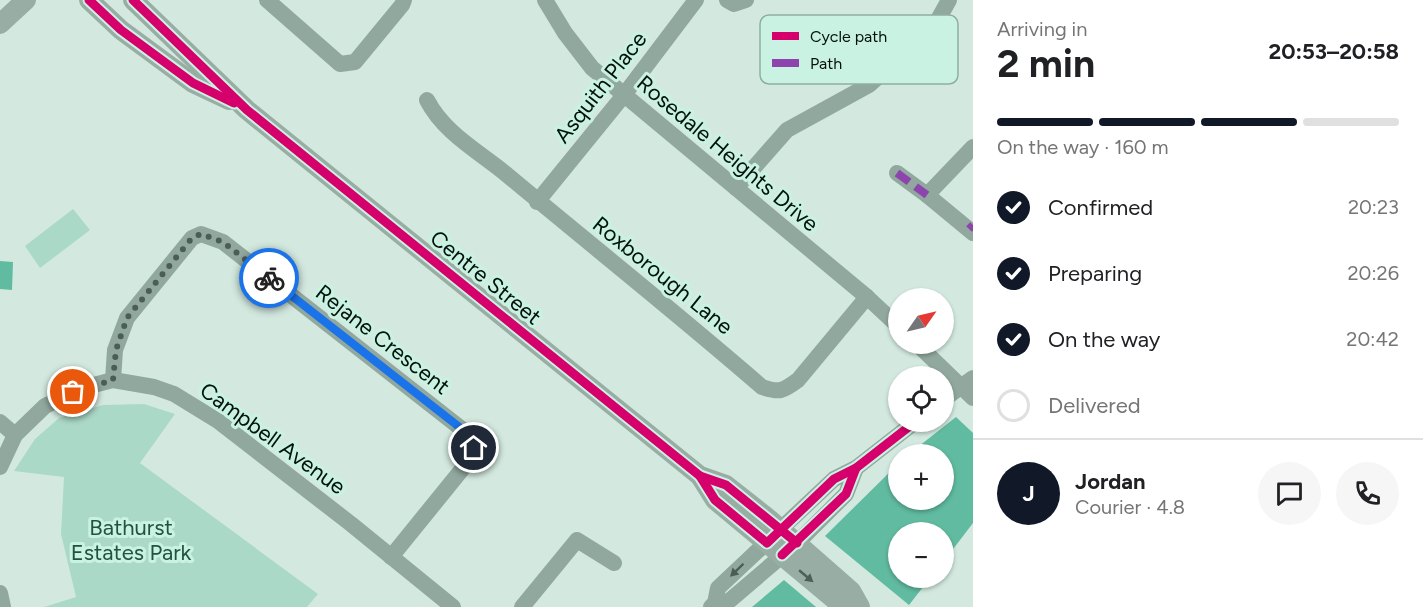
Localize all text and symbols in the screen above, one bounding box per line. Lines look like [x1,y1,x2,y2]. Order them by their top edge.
legend [760,15,958,84]
text: Arriving in [997,17,1087,41]
street label: Asquith Place [549,26,652,148]
text: Cycle path [810,27,887,46]
text: 20:53–20:58 [1268,38,1399,65]
text: 2 min [997,40,1095,87]
text: Path [810,54,842,73]
street label: Rosedale Heights Drive [631,69,824,237]
text: On the way · 160 m [997,135,1169,159]
icon: check [997,191,1030,224]
text: Confirmed [1048,194,1153,221]
text: 20:23 [1348,195,1399,219]
street label: Roxborough Lane [587,211,738,340]
street label: Centre Street [425,224,547,330]
courier [239,248,299,308]
icon: check [997,257,1030,290]
text: Preparing [1048,260,1142,287]
text: 20:26 [1347,261,1399,285]
icon: bike [253,262,286,295]
street label: Rejane Crescent [310,279,455,400]
north arrow [888,288,954,354]
map controls [888,288,954,588]
icon: check [997,323,1030,356]
text: On the way [1048,326,1160,353]
text: 20:42 [1346,327,1399,351]
pin [47,366,98,417]
button: locate [888,366,954,432]
icon: bag [56,375,89,408]
street label: Campbell Avenue [195,377,351,500]
text: Delivered [1048,392,1141,419]
pin [448,422,499,473]
icon: home [457,431,490,464]
button: + [888,444,954,510]
button: chat [1258,462,1321,525]
button: phone [1336,462,1399,525]
text: Jordan [1075,468,1146,495]
text: J [1022,480,1035,507]
text: Courier · 4.8 [1075,495,1185,519]
park label: Bathurst Estates Park [71,514,192,566]
button: − [888,522,954,588]
one-way arrow [730,563,744,577]
one-way arrow [798,569,813,582]

